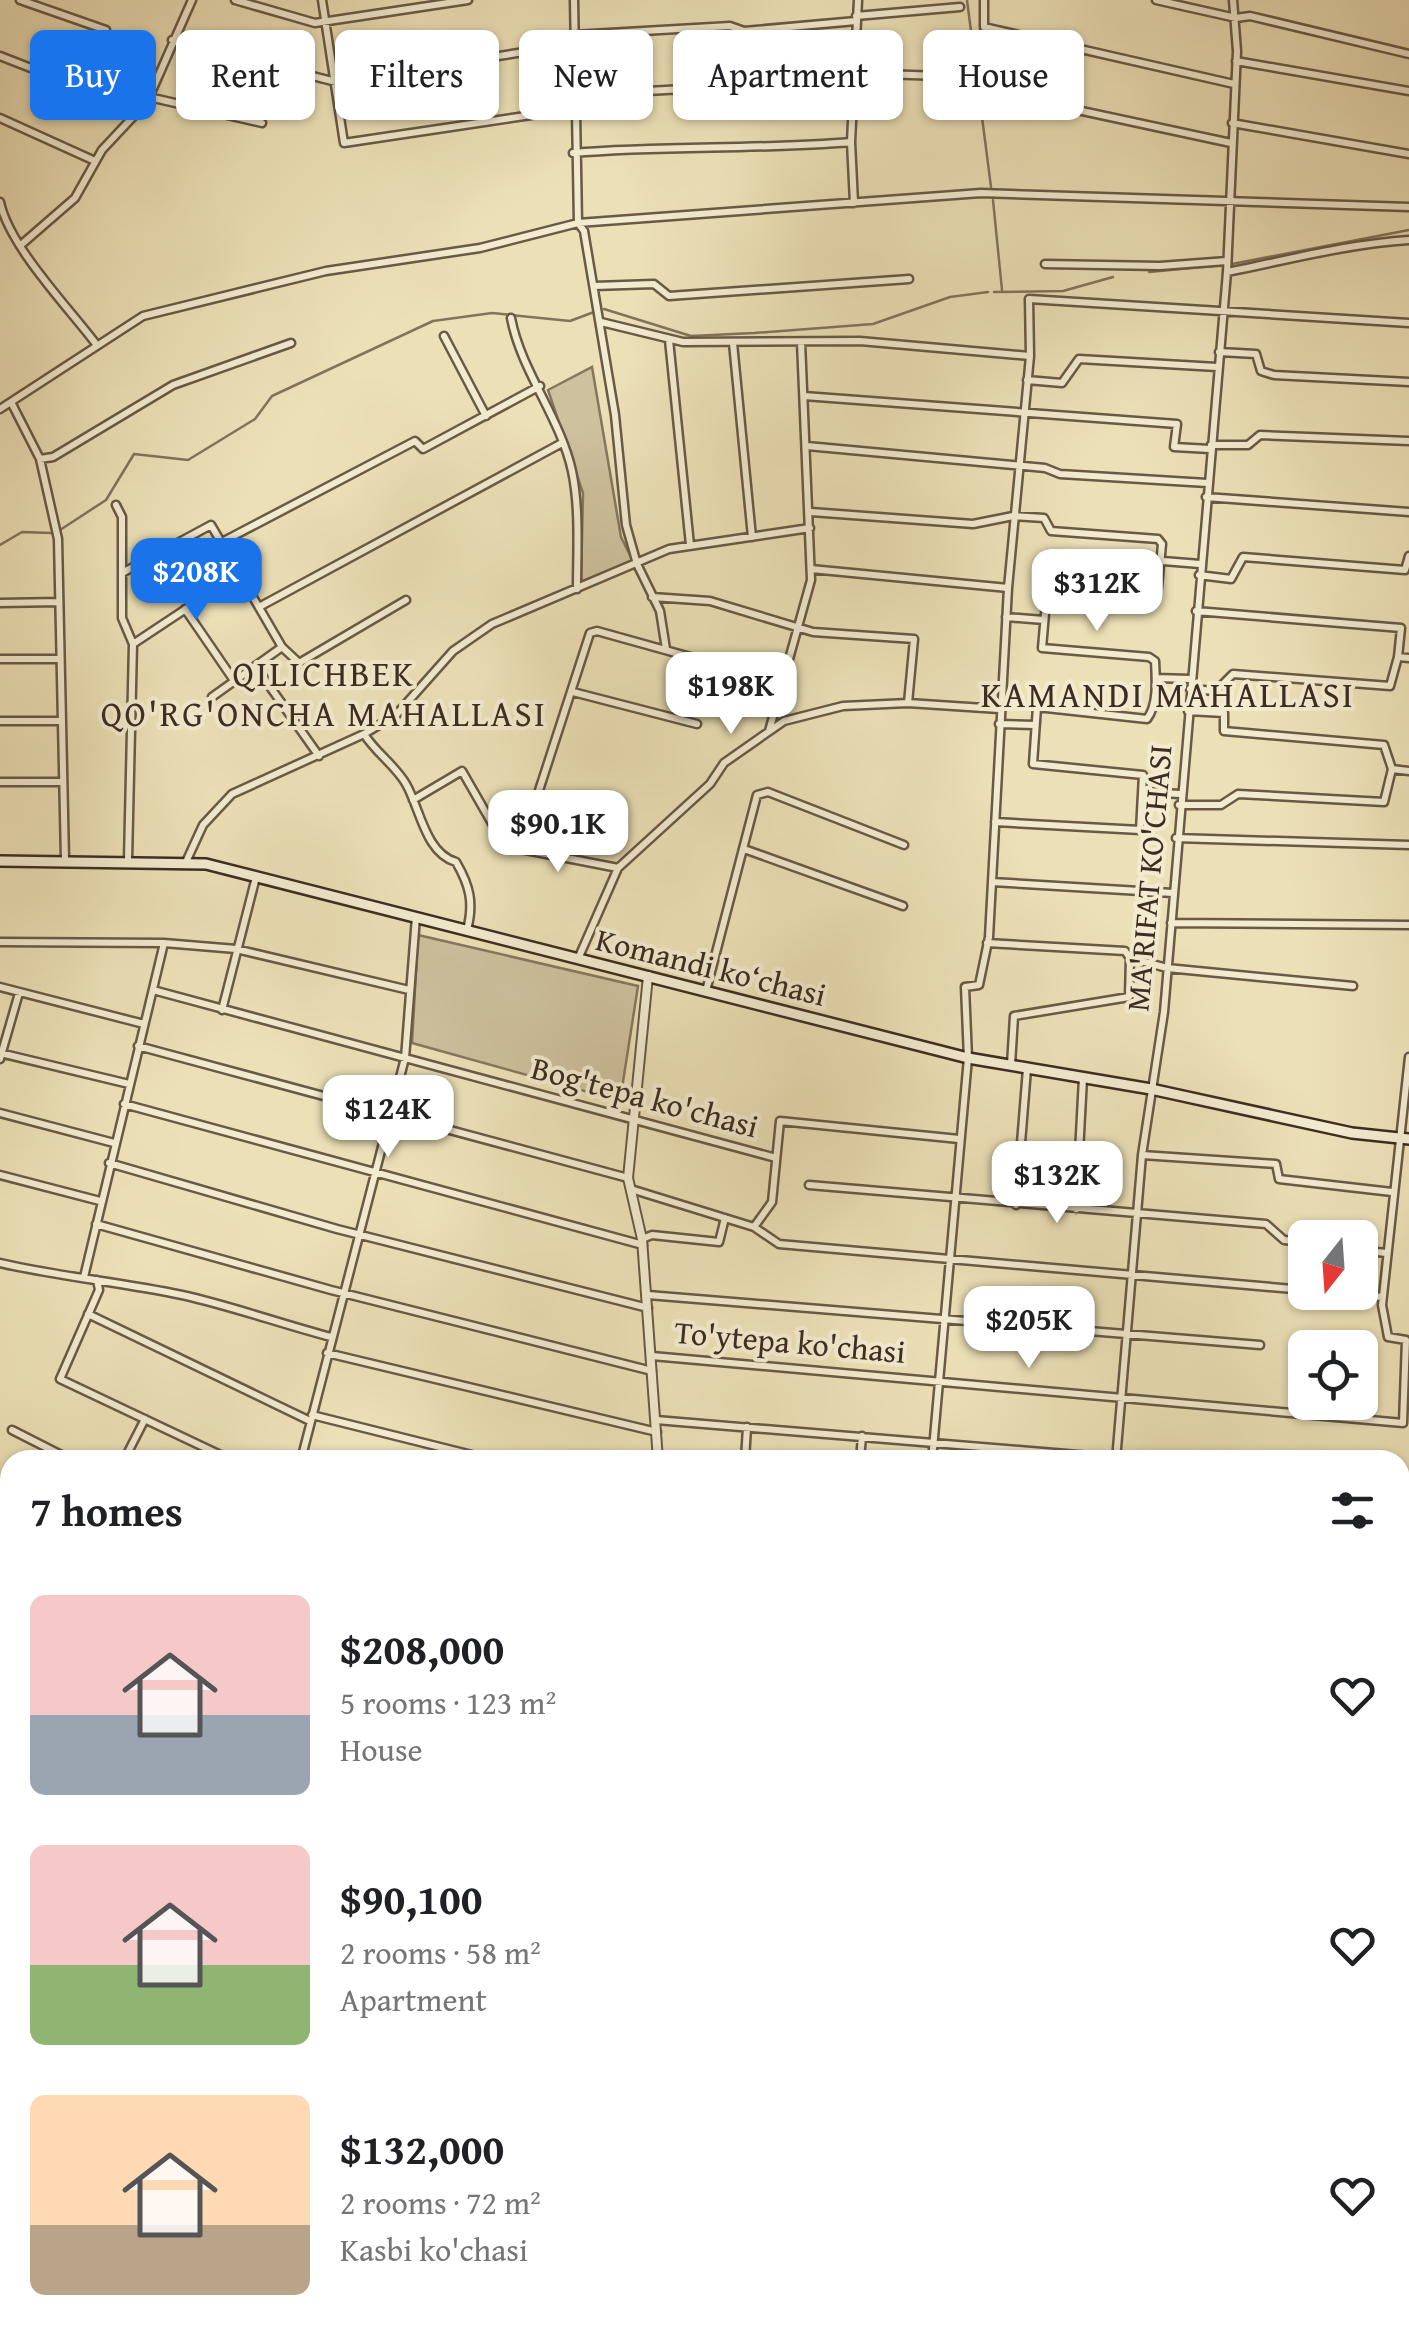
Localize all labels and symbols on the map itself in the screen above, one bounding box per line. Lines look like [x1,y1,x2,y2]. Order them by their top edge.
pin: $208K [126,538,266,623]
pin: $312K [1027,549,1167,634]
district label: QILICHBEK QO'RG'ONCHA MAHALLASI [101,648,547,739]
pin: $198K [661,652,801,737]
district label: KAMANDI MAHALLASI [981,669,1355,720]
street label: MA'RIFAT KO'CHASI [1113,743,1184,1013]
pin: $90.1K [477,790,639,875]
street label: Komandi ko‘chasi [591,915,831,1018]
street label: Bog'tepa ko'chasi [527,1044,764,1149]
pin: $124K [318,1075,458,1160]
pin: $132K [987,1141,1127,1226]
north arrow [1288,1220,1378,1310]
pin: $205K [959,1286,1099,1371]
street label: To'ytepa ko'chasi [673,1308,907,1375]

